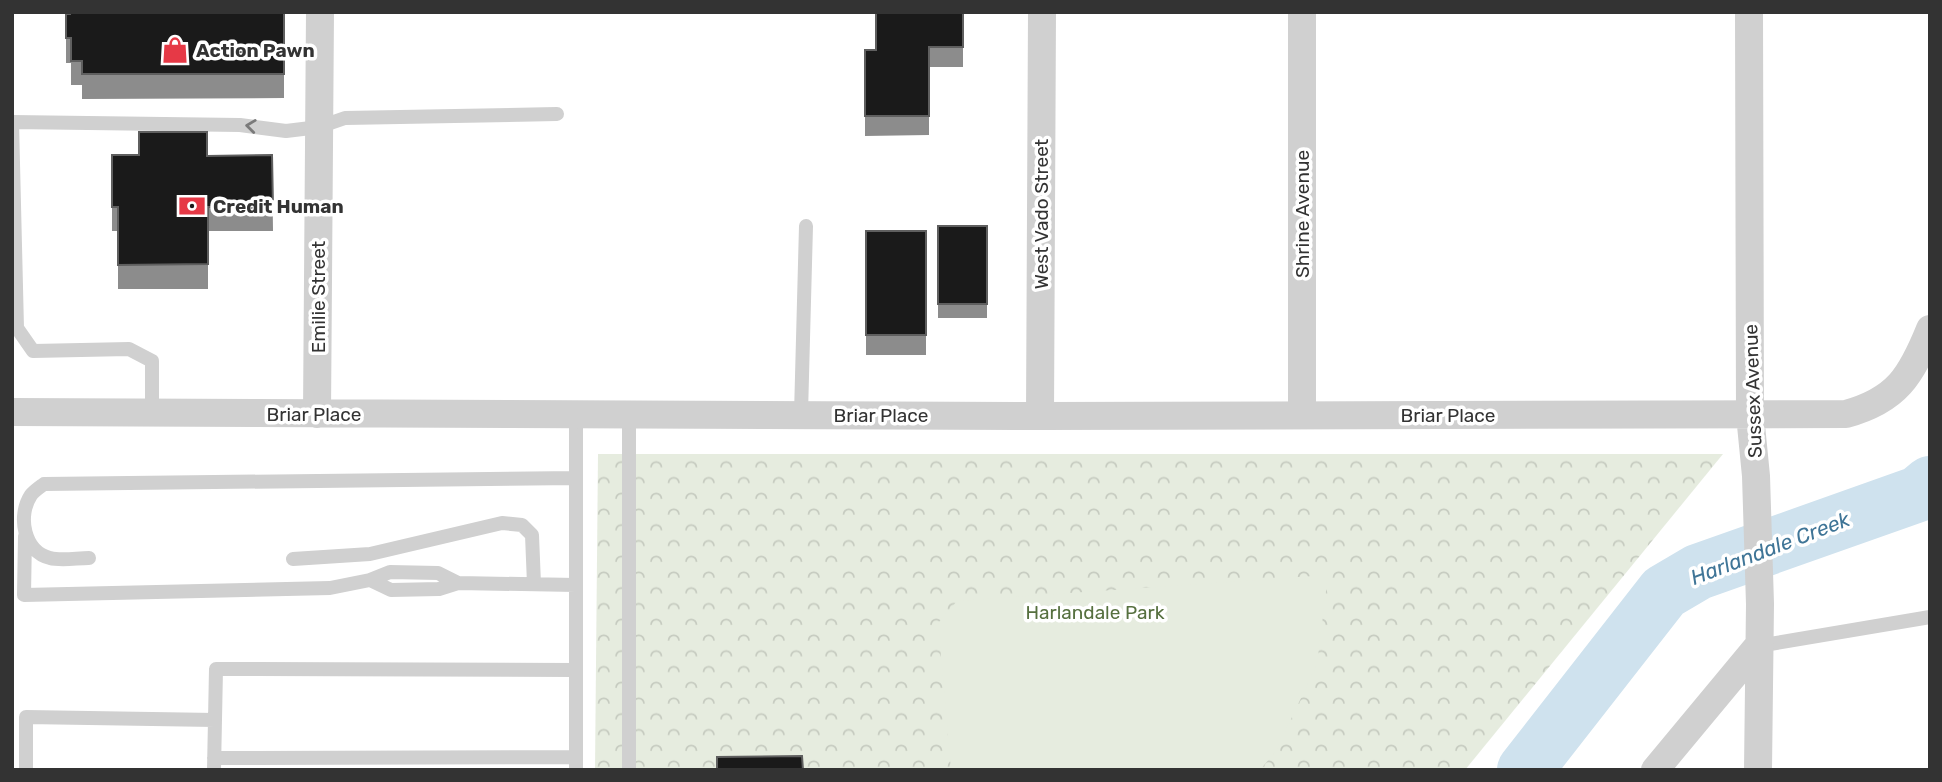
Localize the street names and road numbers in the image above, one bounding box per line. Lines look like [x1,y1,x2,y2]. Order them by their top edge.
street label: West Vado Street [1030,138,1053,289]
street label: Shrine Avenue [1291,150,1314,278]
street label: Emilie Street [307,240,330,353]
street label: Sussex Avenue [1739,324,1767,458]
street label: Briar Place [267,403,361,426]
street label: Briar Place [834,404,928,427]
street label: Briar Place [1401,404,1495,427]

